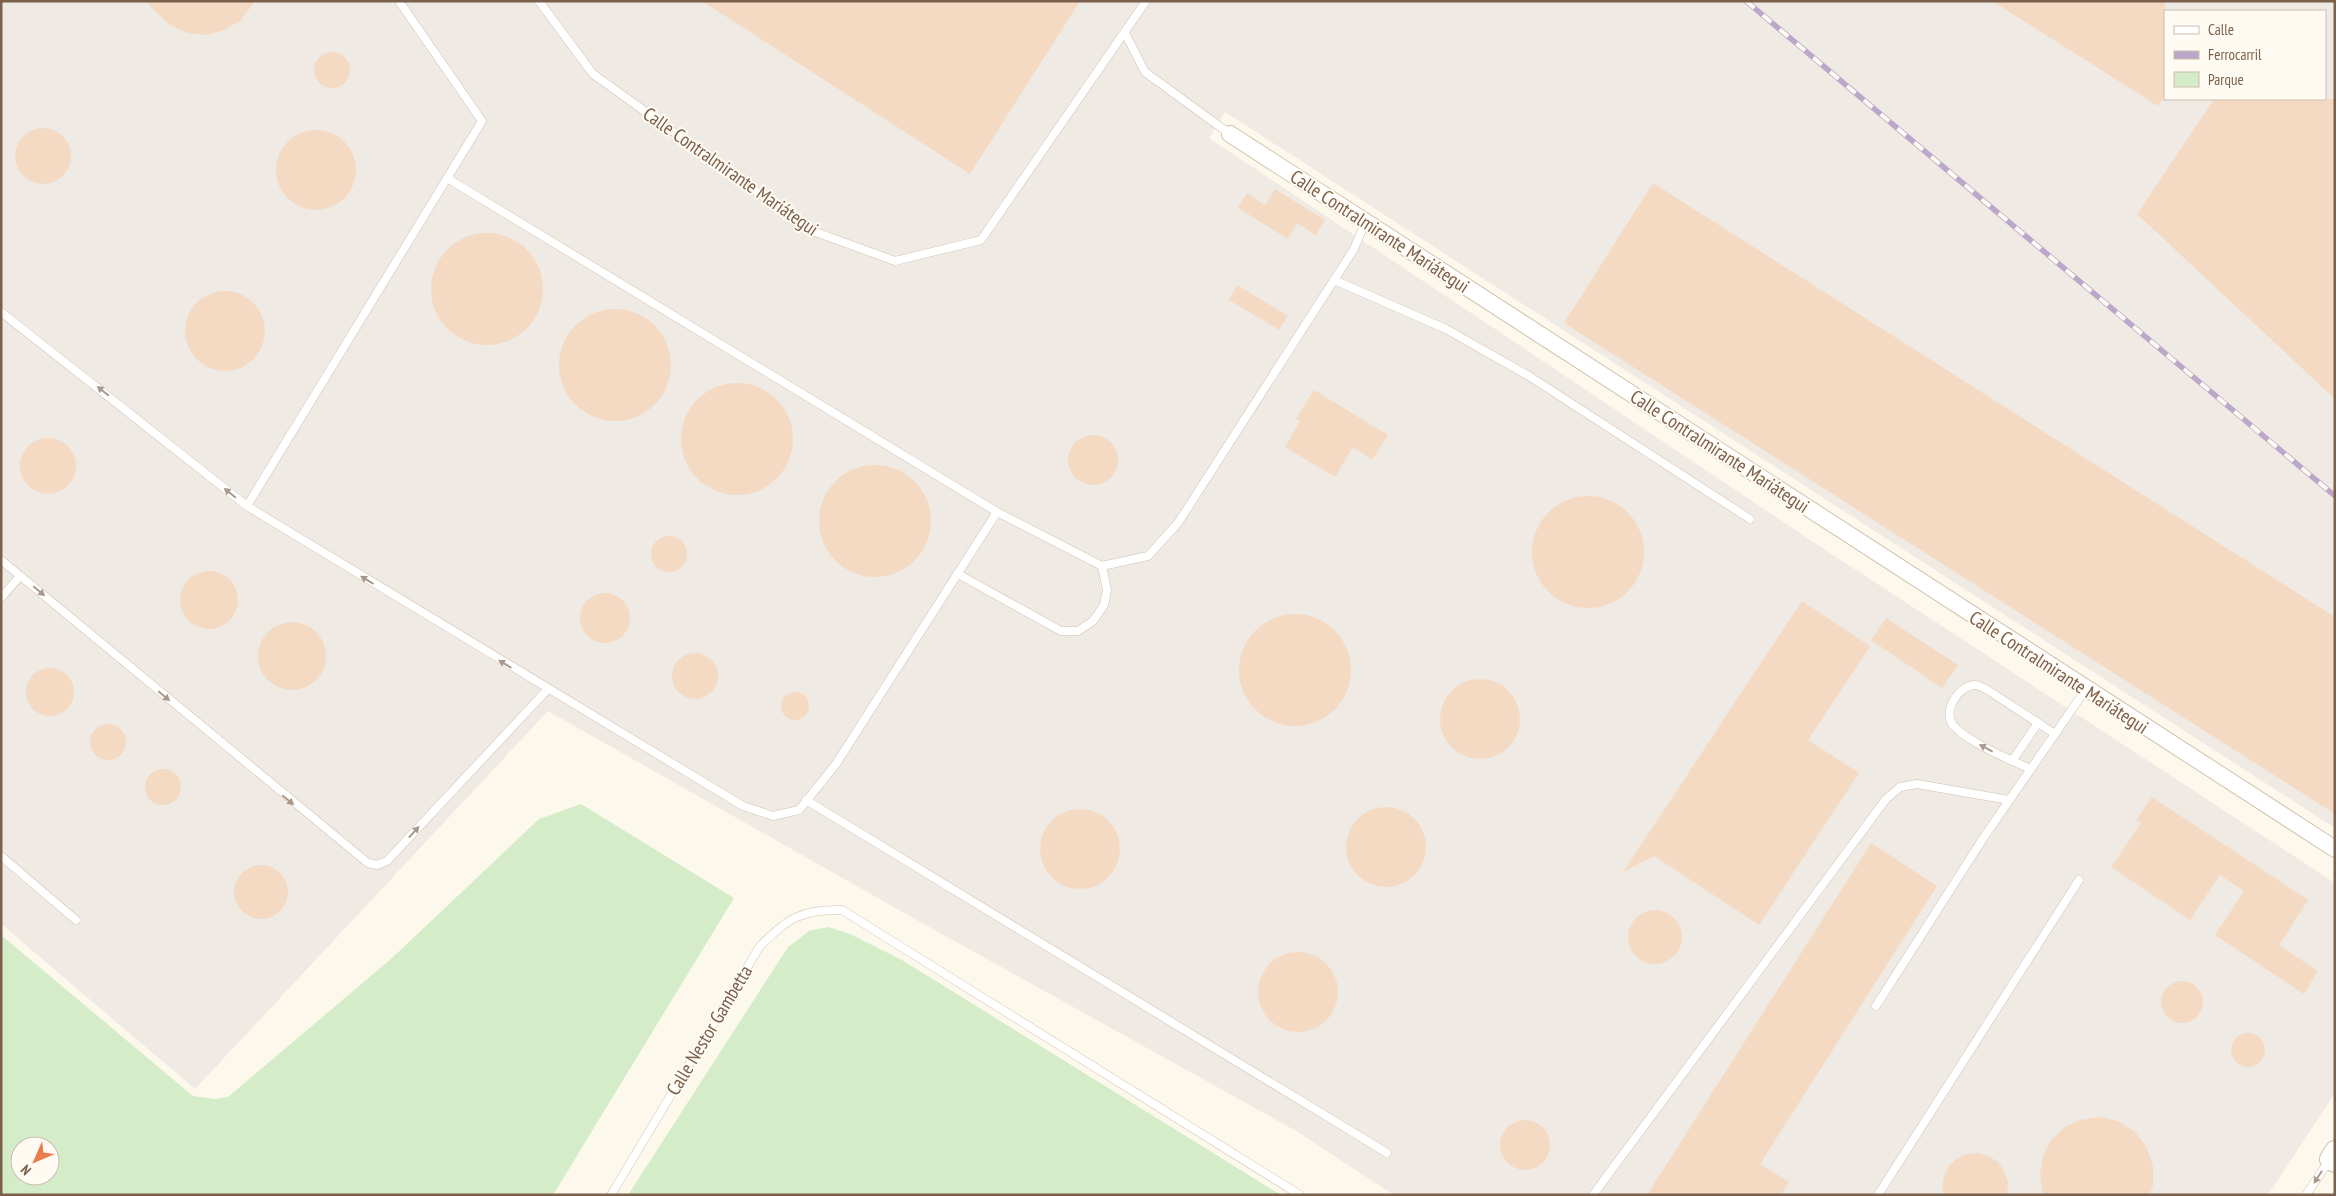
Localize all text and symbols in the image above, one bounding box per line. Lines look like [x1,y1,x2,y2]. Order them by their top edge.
legend [2164,10,2326,100]
text: Calle [2208,20,2234,39]
text: Ferrocarril [2208,45,2262,64]
text: Parque [2208,70,2244,89]
street label: Calle Contralmirante Mariátegui [639,101,823,241]
street label: Calle Contralmirante Mariátegui [1286,164,1474,298]
street label: Calle Contralmirante Mariátegui [1626,384,1814,518]
one-way arrow [96,386,109,397]
one-way arrow [223,487,236,498]
one-way arrow [360,575,373,584]
one-way arrow [32,586,45,597]
street label: Calle Contralmirante Mariátegui [1965,605,2153,739]
one-way arrow [499,660,512,669]
one-way arrow [157,690,170,701]
one-way arrow [1980,743,1993,752]
one-way arrow [282,794,295,805]
one-way arrow [408,826,420,838]
street label: Calle Nestor Gambetta [661,961,757,1099]
north arrow [10,1136,60,1186]
text: N [17,1161,35,1179]
one-way arrow [2313,1170,2323,1183]

